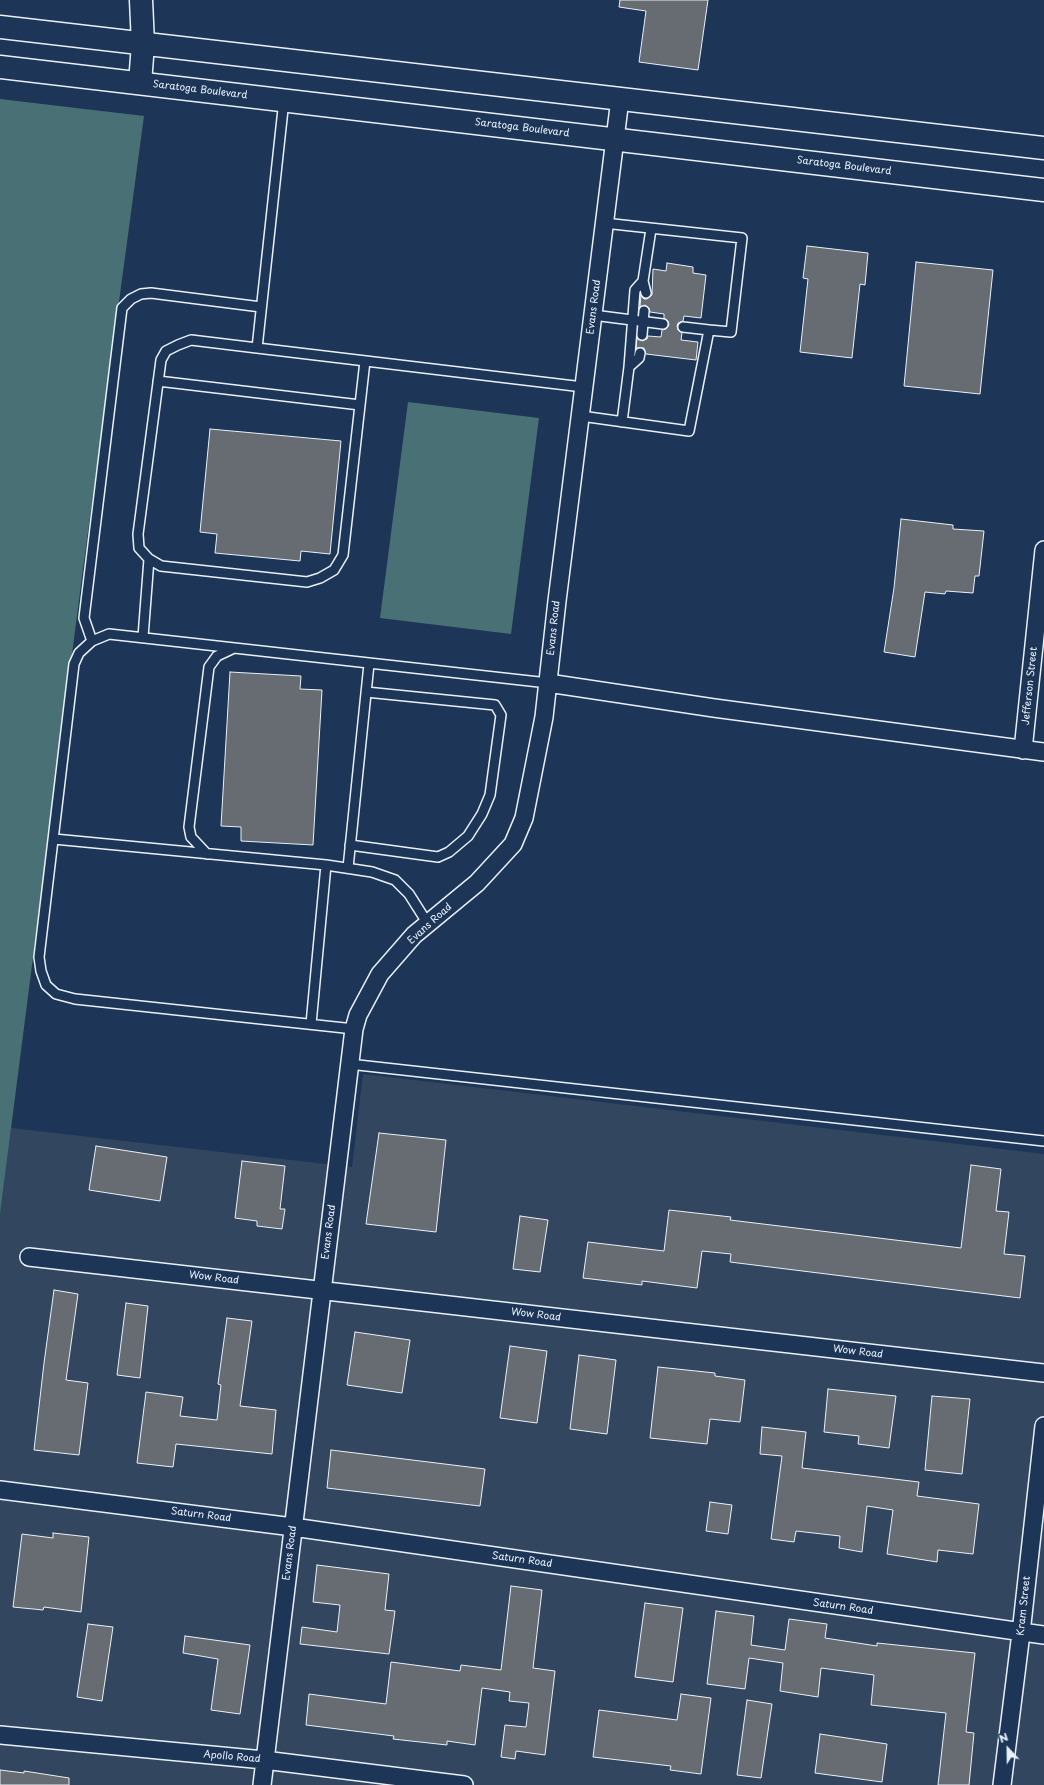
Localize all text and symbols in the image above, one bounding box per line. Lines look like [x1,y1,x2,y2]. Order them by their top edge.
street label: Saratoga Boulevard [152,78,248,102]
street label: Saratoga Boulevard [474,116,570,140]
street label: Saratoga Boulevard [796,154,892,178]
street label: Evans Road [585,279,603,335]
street label: Evans Road [545,600,563,656]
street label: Jefferson Street [1020,646,1040,726]
street label: Evans Road [405,901,455,947]
street label: Evans Road [320,1204,338,1260]
street label: Wow Road [188,1269,240,1287]
street label: Wow Road [510,1306,562,1324]
street label: Wow Road [832,1343,884,1361]
street label: Saturn Road [170,1505,232,1525]
street label: Evans Road [281,1525,299,1581]
street label: Saturn Road [491,1550,553,1570]
street label: Kram Street [1015,1576,1033,1636]
street label: Saturn Road [812,1597,874,1617]
text: N [996,1728,1011,1747]
north arrow [988,1729,1028,1769]
street label: Apollo Road [203,1749,261,1765]

